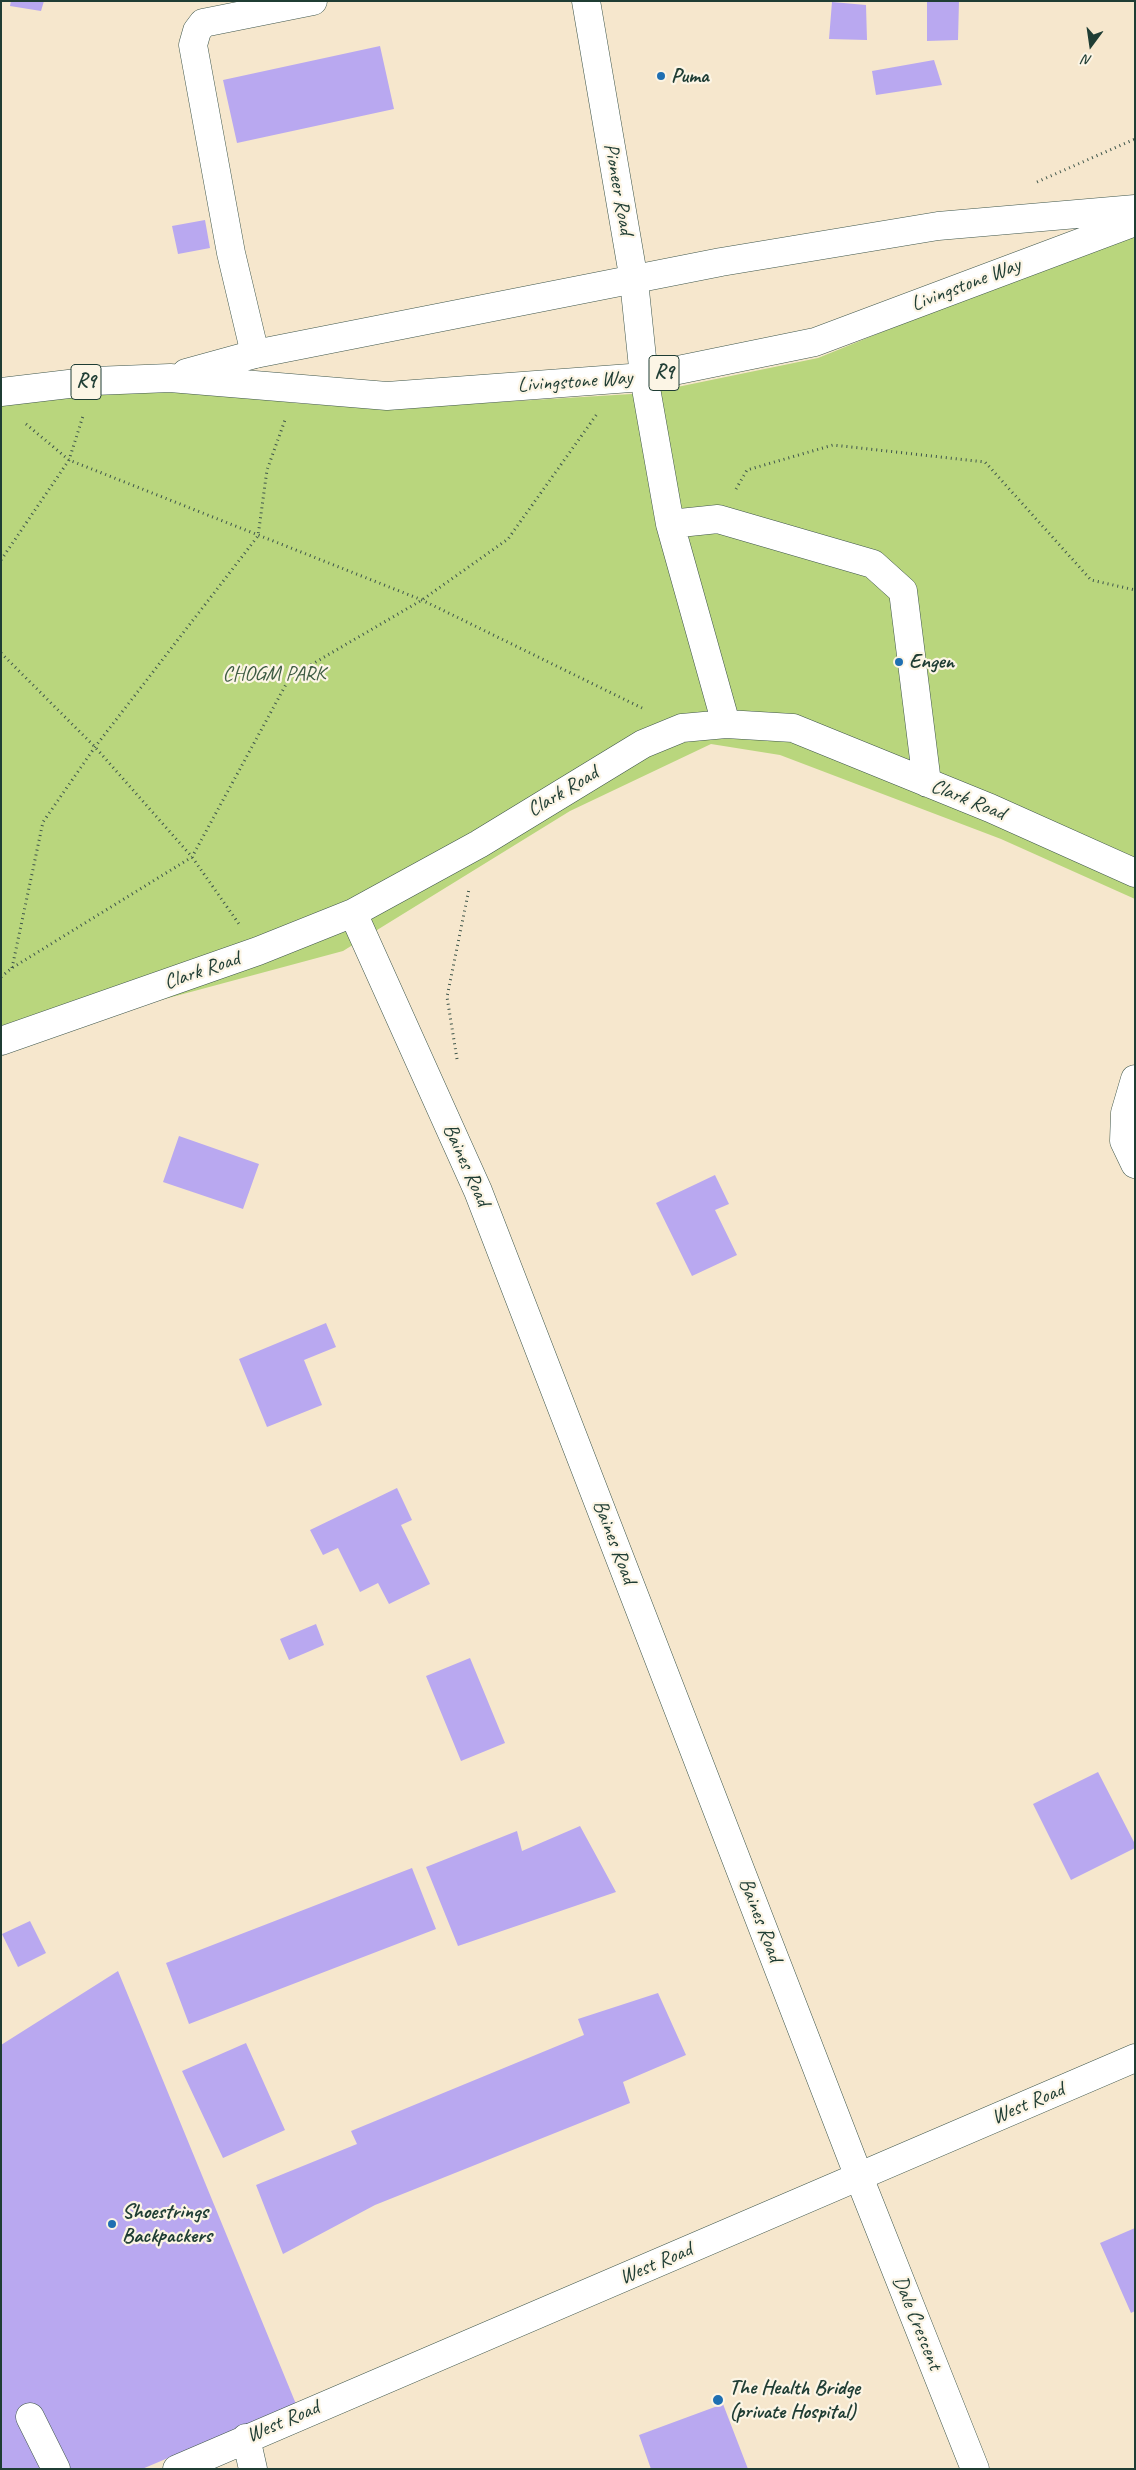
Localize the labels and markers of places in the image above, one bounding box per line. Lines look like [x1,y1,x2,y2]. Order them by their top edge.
place label: Puma [671,63,709,89]
marker: Puma [655,70,667,82]
place label: Engen [909,649,954,675]
marker: Engen [893,656,905,668]
place label: Shoestrings Backpackers [122,2199,212,2249]
marker: Shoestrings Backpackers [106,2218,118,2230]
place label: The Health Bridge (private Hospital) [729,2375,860,2425]
marker: The Health Bridge (private Hospital) [711,2393,725,2407]

